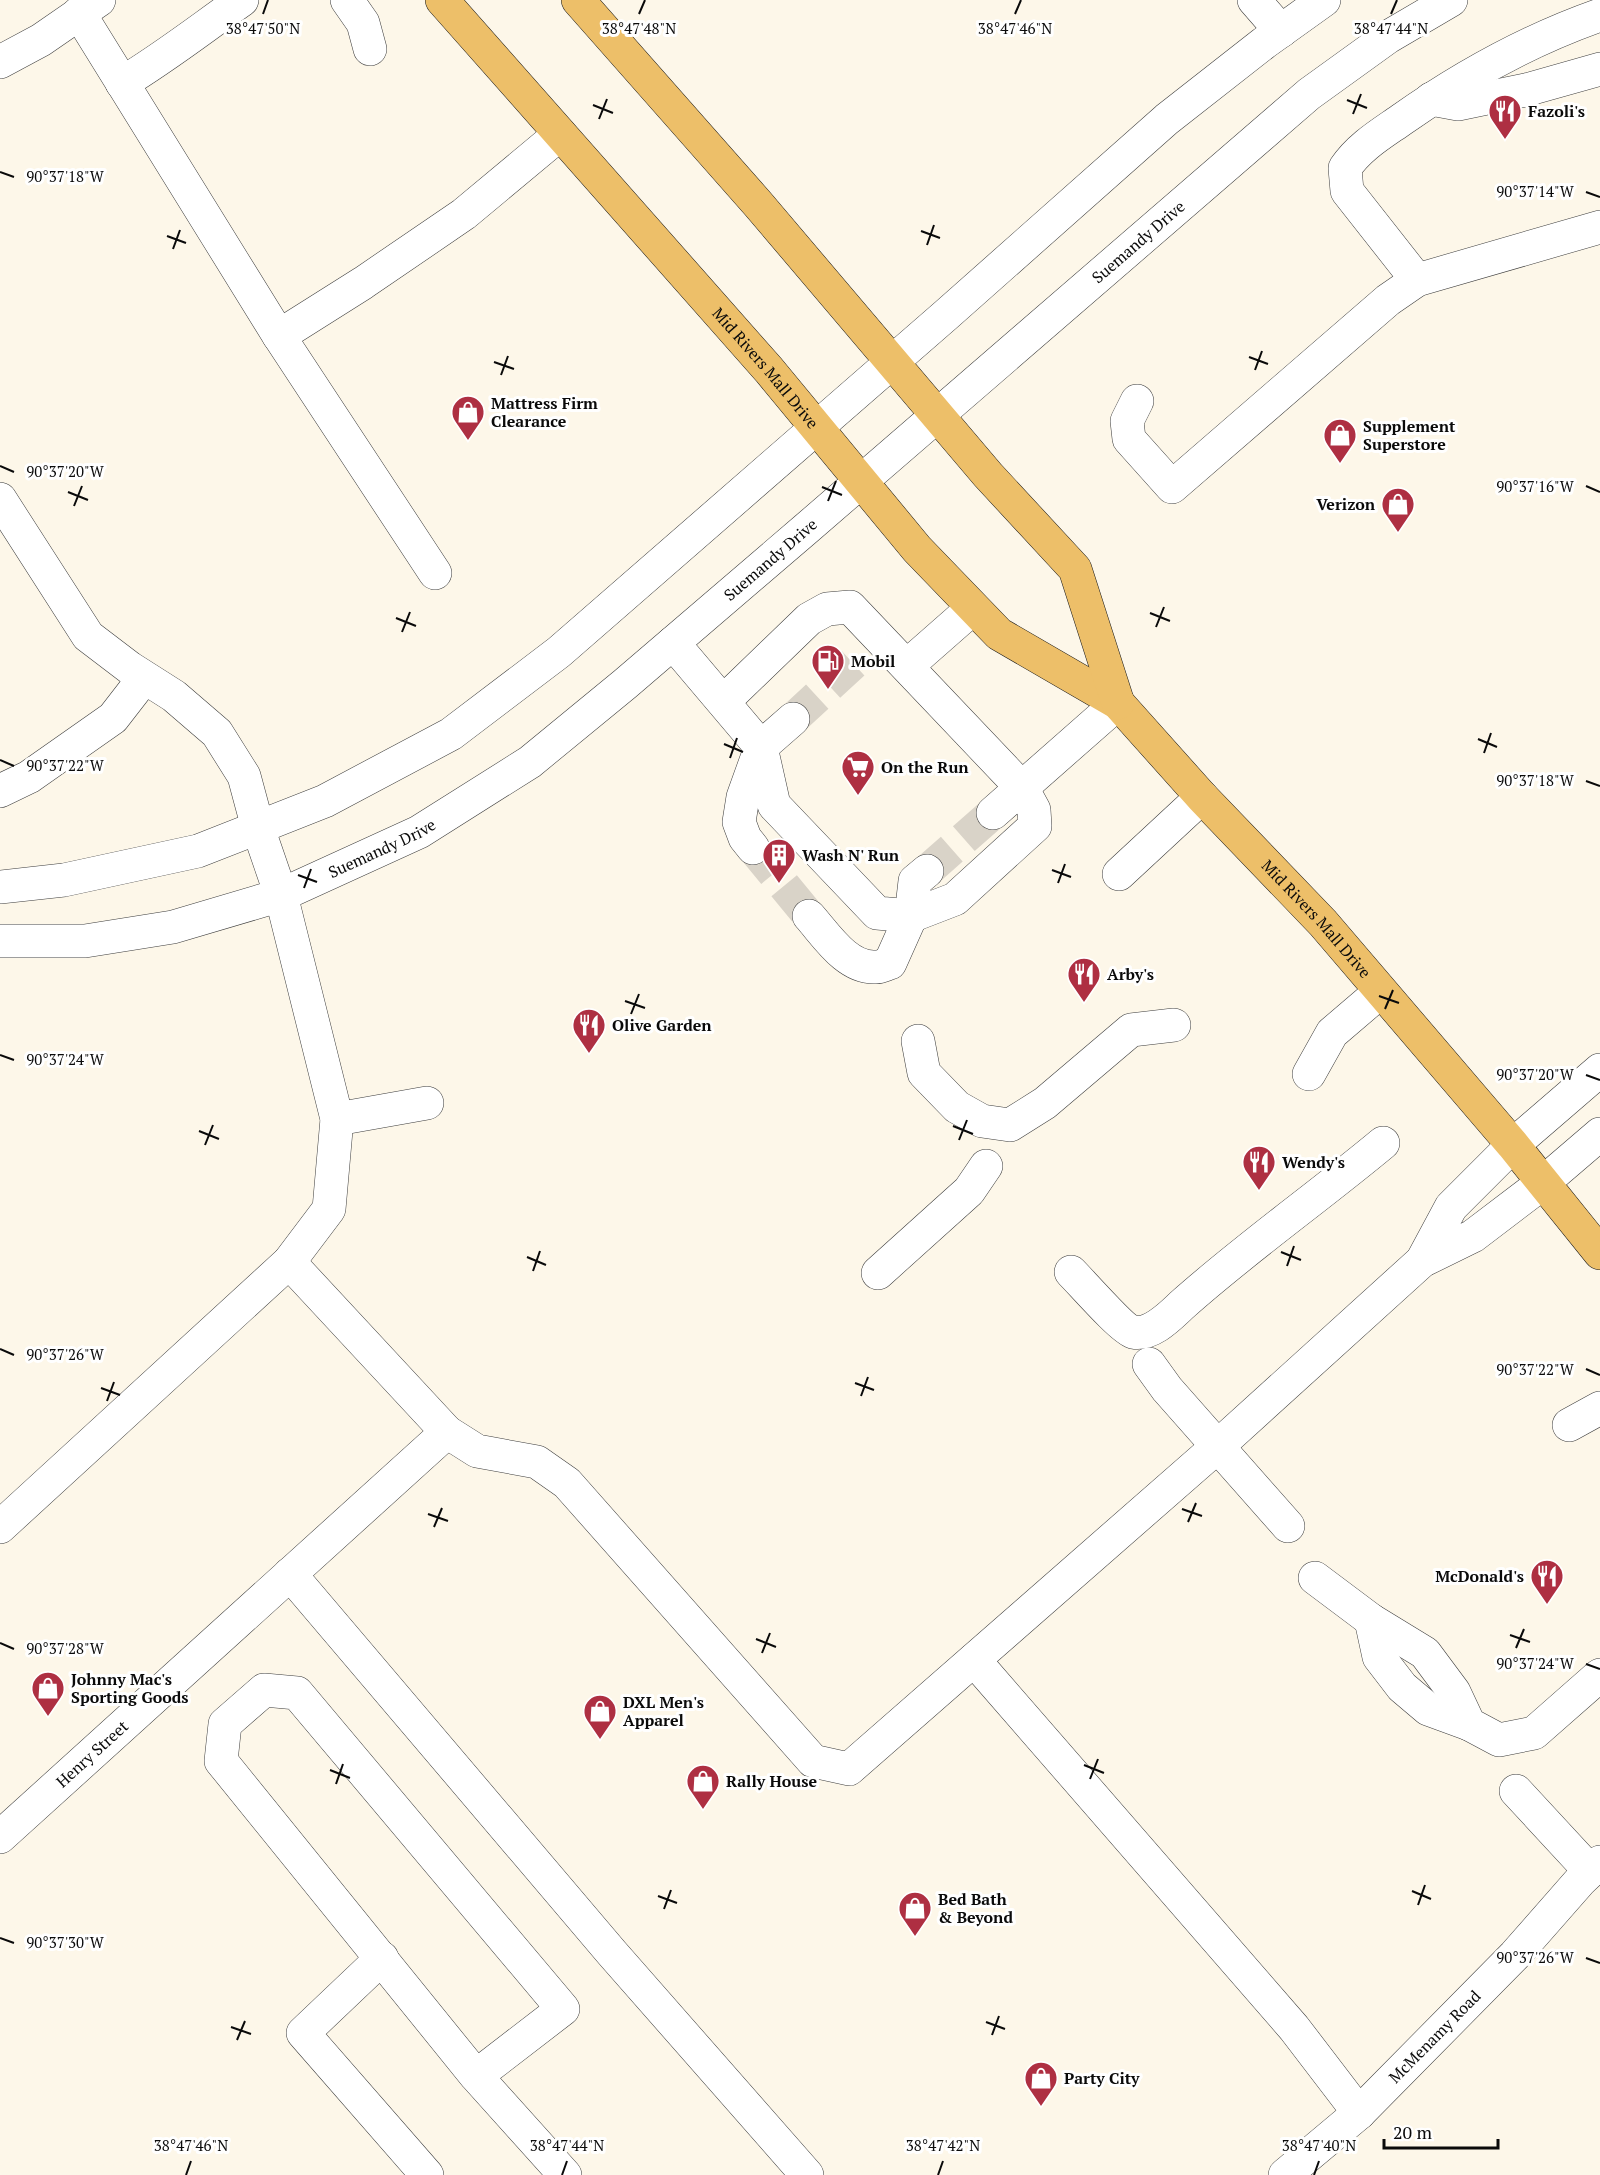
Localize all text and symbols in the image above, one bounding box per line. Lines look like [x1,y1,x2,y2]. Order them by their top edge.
text: 38°47'50"N [226,18,300,38]
text: 38°47'48"N [602,18,676,38]
text: 38°47'46"N [978,18,1052,38]
text: 38°47'44"N [1354,18,1428,38]
restaurant icon: Fazoli's [1487,93,1523,140]
place label: Fazoli's [1528,100,1585,122]
text: 90°37'18"W [26,166,105,186]
text: 90°37'14"W [1496,181,1575,201]
street label: Suemandy Drive [1087,195,1189,288]
street label: Mid Rivers Mall Drive [708,303,824,433]
place label: Mattress Firm Clearance [491,392,598,432]
shop icon: Mattress Firm Clearance [450,394,486,441]
place label: Supplement Superstore [1363,415,1456,455]
shop icon: Supplement Superstore [1322,417,1358,464]
text: 90°37'20"W [26,461,105,481]
text: 90°37'16"W [1496,476,1575,496]
shop icon: Verizon [1380,486,1416,533]
place label: Verizon [1316,493,1376,515]
street label: Suemandy Drive [719,513,822,606]
fuel station icon: Mobil [810,643,846,690]
place label: Mobil [851,650,895,672]
supermarket icon: On the Run [840,749,876,796]
text: 90°37'22"W [26,755,105,775]
place label: On the Run [881,756,969,778]
text: 90°37'18"W [1496,770,1575,790]
street label: Suemandy Drive [325,813,440,883]
building icon: Wash N' Run [761,837,797,884]
place label: Wash N' Run [802,844,900,866]
street label: Mid Rivers Mall Drive [1257,855,1376,983]
restaurant icon: Arby's [1066,956,1102,1003]
place label: Arby's [1107,963,1154,985]
restaurant icon: Olive Garden [571,1007,607,1054]
place label: Olive Garden [612,1014,712,1036]
text: 90°37'24"W [26,1049,105,1069]
text: 90°37'20"W [1496,1064,1575,1084]
restaurant icon: Wendy's [1241,1144,1277,1191]
place label: Wendy's [1282,1151,1345,1173]
text: 90°37'26"W [26,1344,105,1364]
text: 90°37'22"W [1496,1359,1575,1379]
restaurant icon: McDonald's [1529,1558,1565,1605]
place label: McDonald's [1435,1565,1524,1587]
text: 90°37'28"W [26,1638,105,1658]
text: 90°37'24"W [1496,1653,1575,1673]
place label: Johnny Mac's Sporting Goods [71,1668,189,1708]
shop icon: Johnny Mac's Sporting Goods [30,1670,66,1717]
place label: DXL Men's Apparel [623,1691,704,1731]
shop icon: DXL Men's Apparel [582,1693,618,1740]
street label: Henry Street [51,1715,133,1792]
shop icon: Rally House [685,1763,721,1810]
place label: Rally House [726,1770,817,1792]
place label: Bed Bath & Beyond [938,1888,1013,1928]
shop icon: Bed Bath & Beyond [897,1890,933,1937]
text: 90°37'30"W [26,1932,105,1952]
text: 90°37'26"W [1496,1947,1575,1967]
street label: McMenamy Road [1384,1985,1485,2088]
shop icon: Party City [1023,2060,1059,2107]
place label: Party City [1064,2067,1140,2089]
scale bar [1384,2112,1498,2150]
text: 20 m [1393,2120,1433,2144]
text: 38°47'46"N [154,2135,228,2155]
text: 38°47'44"N [530,2135,604,2155]
text: 38°47'42"N [906,2135,980,2155]
text: 38°47'40"N [1282,2135,1356,2155]

